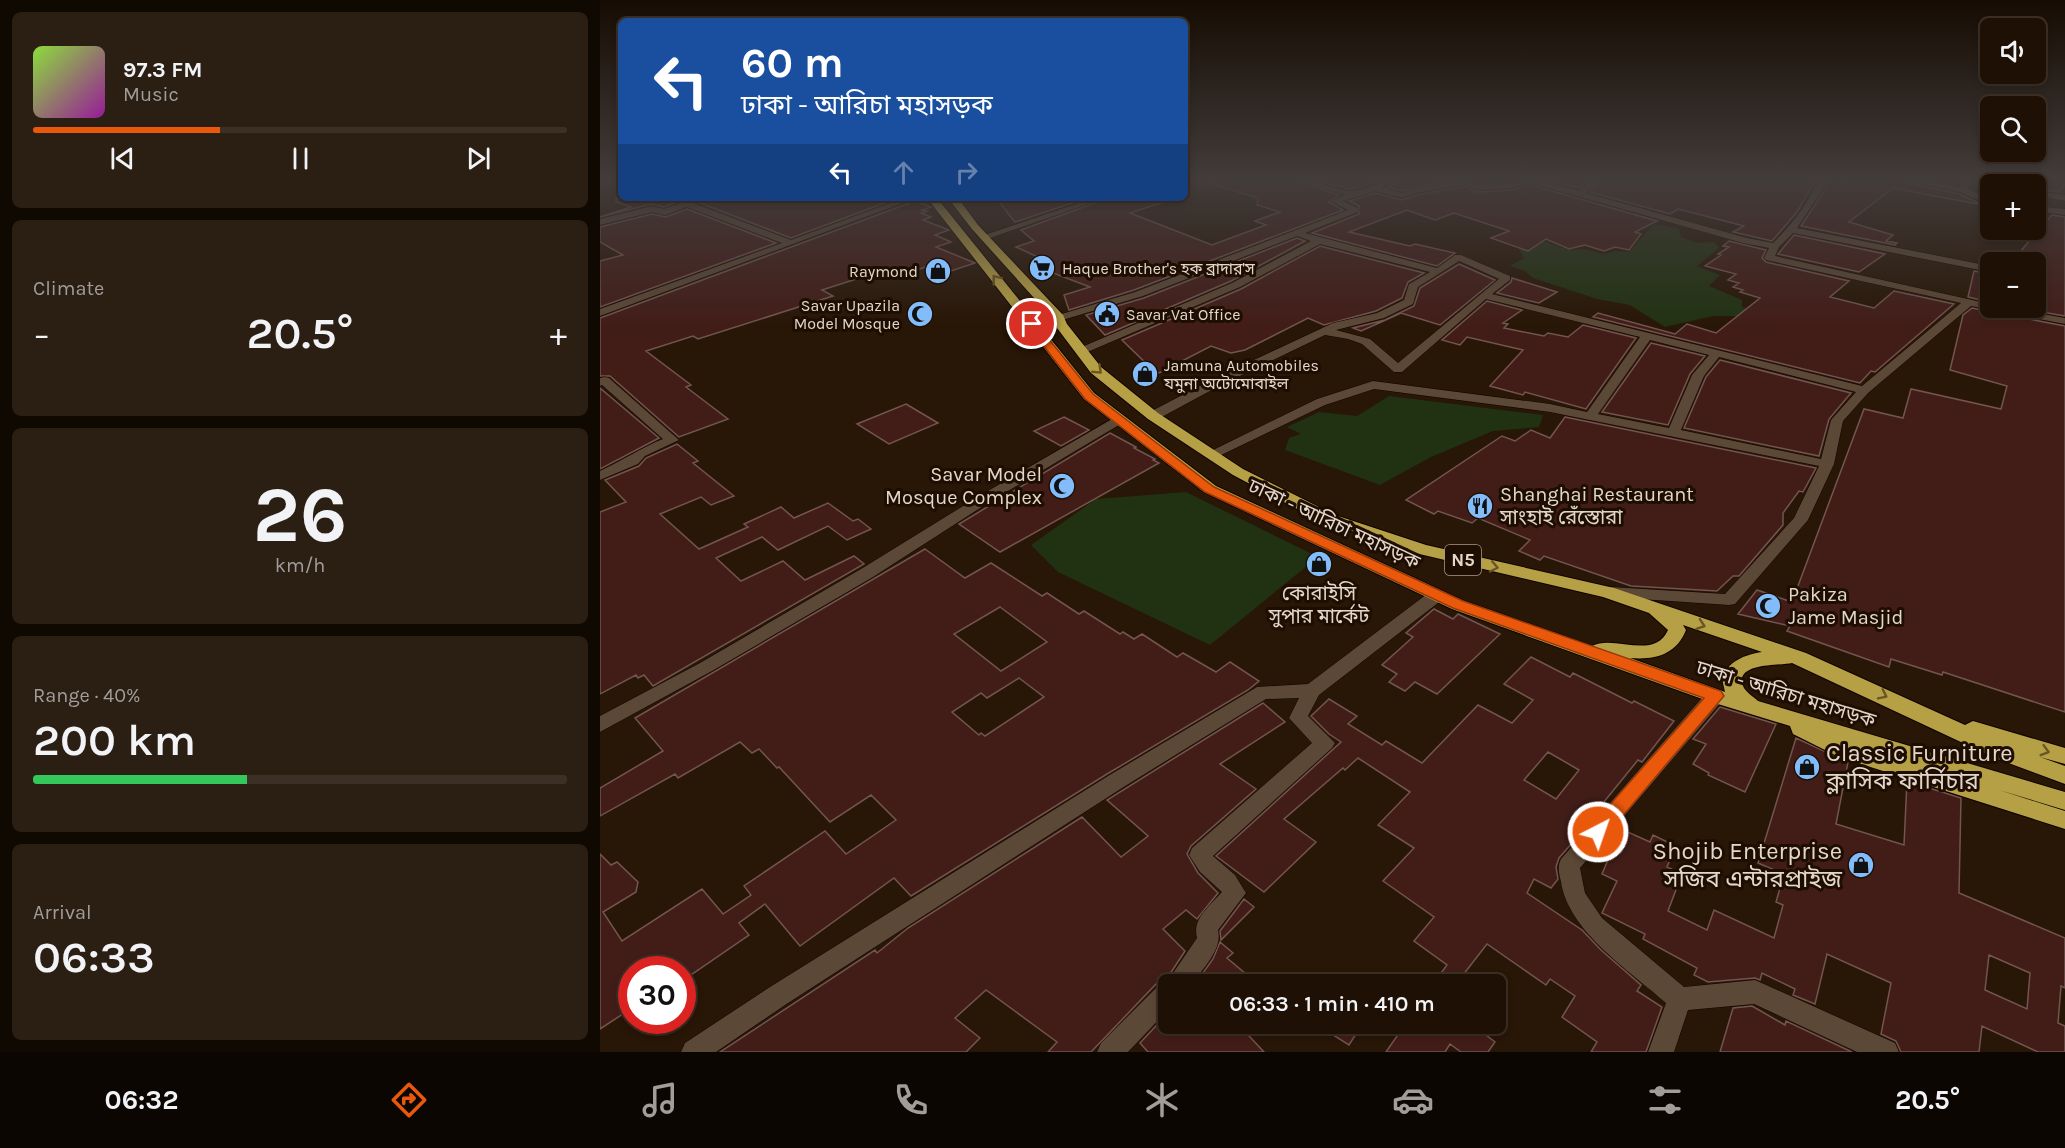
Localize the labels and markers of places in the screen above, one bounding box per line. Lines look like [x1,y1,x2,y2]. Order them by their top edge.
supermarket icon: Haque Brother's হক ব্রাদার'স [1027,253,1057,283]
shop icon: Raymond [923,256,953,286]
place label: Haque Brother's হক ব্রাদার'স [1062,259,1256,278]
place label: Raymond [849,262,918,281]
place label: Savar Upazila Model Mosque [794,296,900,333]
pin [1006,298,1057,349]
mosque icon: Savar Upazila Model Mosque [905,299,935,329]
public building icon: Savar Vat Office [1092,299,1122,329]
place label: Savar Vat Office [1126,305,1241,324]
place label: Jamuna Automobiles যমুনা অটোমোবাইল [1163,356,1319,393]
shop icon: Jamuna Automobiles যমুনা অটোমোবাইল [1130,359,1160,389]
place label: Savar Model Mosque Complex [885,463,1042,509]
mosque icon: Savar Model Mosque Complex [1047,471,1077,501]
place label: Shanghai Restaurant সাংহাই রেঁস্তোরা [1499,483,1694,529]
restaurant icon: Shanghai Restaurant সাংহাই রেঁস্তোরা [1465,491,1495,521]
shop icon: কোরাইসি সুপার মার্কেট [1304,549,1334,579]
place label: কোরাইসি সুপার মার্কেট [1268,581,1370,628]
place label: Pakiza Jame Masjid [1788,583,1903,629]
mosque icon: Pakiza Jame Masjid [1753,591,1783,621]
place label: Classic Furniture ক্লাসিক ফার্নিচার [1825,739,2013,795]
shop icon: Classic Furniture ক্লাসিক ফার্নিচার [1792,752,1822,782]
place label: Shojib Enterprise সজিব এন্টারপ্রাইজ [1653,837,1842,893]
shop icon: Shojib Enterprise সজিব এন্টারপ্রাইজ [1846,850,1876,880]

